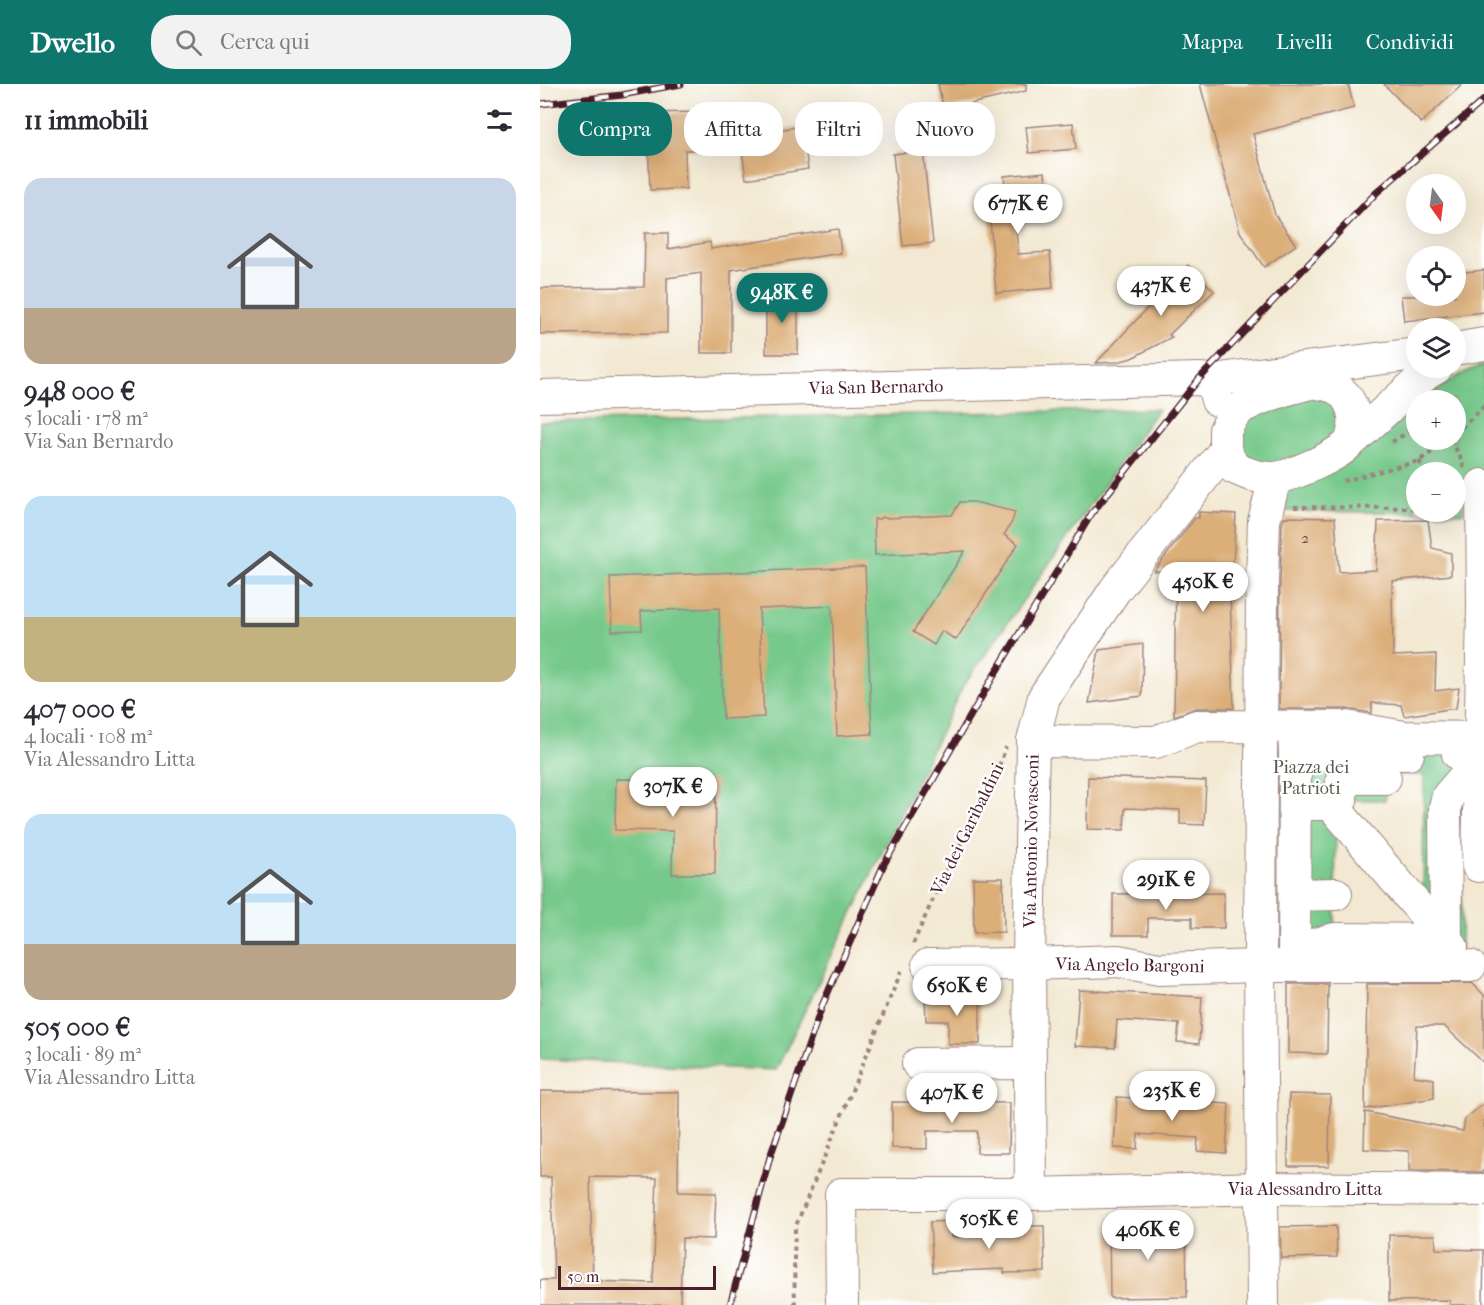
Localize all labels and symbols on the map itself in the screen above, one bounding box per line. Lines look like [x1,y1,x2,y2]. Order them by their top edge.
north arrow [1406,174,1466,234]
pin: 677K € [969,184,1067,235]
pin: 437K € [1112,266,1210,317]
pin: 948K € [733,273,831,324]
street label: Via San Bernardo [808,376,943,399]
house number: 2 [1301,529,1309,547]
pin: 450K € [1154,562,1252,613]
street label: Via Antonio Novasconi [1019,753,1044,929]
park label: Piazza dei Patrioti [1273,757,1350,799]
street label: Via dei Garibaldini [926,759,1009,900]
pin: 307K € [624,767,722,818]
pin: 291K € [1117,860,1215,911]
street label: Via Angelo Bargoni [1054,954,1206,977]
pin: 650K € [908,966,1006,1017]
pin: 235K € [1123,1071,1221,1122]
pin: 407K € [903,1073,1001,1124]
street label: Via Alessandro Litta [1227,1179,1383,1200]
pin: 505K € [940,1199,1038,1250]
pin: 406K € [1099,1210,1197,1261]
scale bar [558,1263,716,1290]

